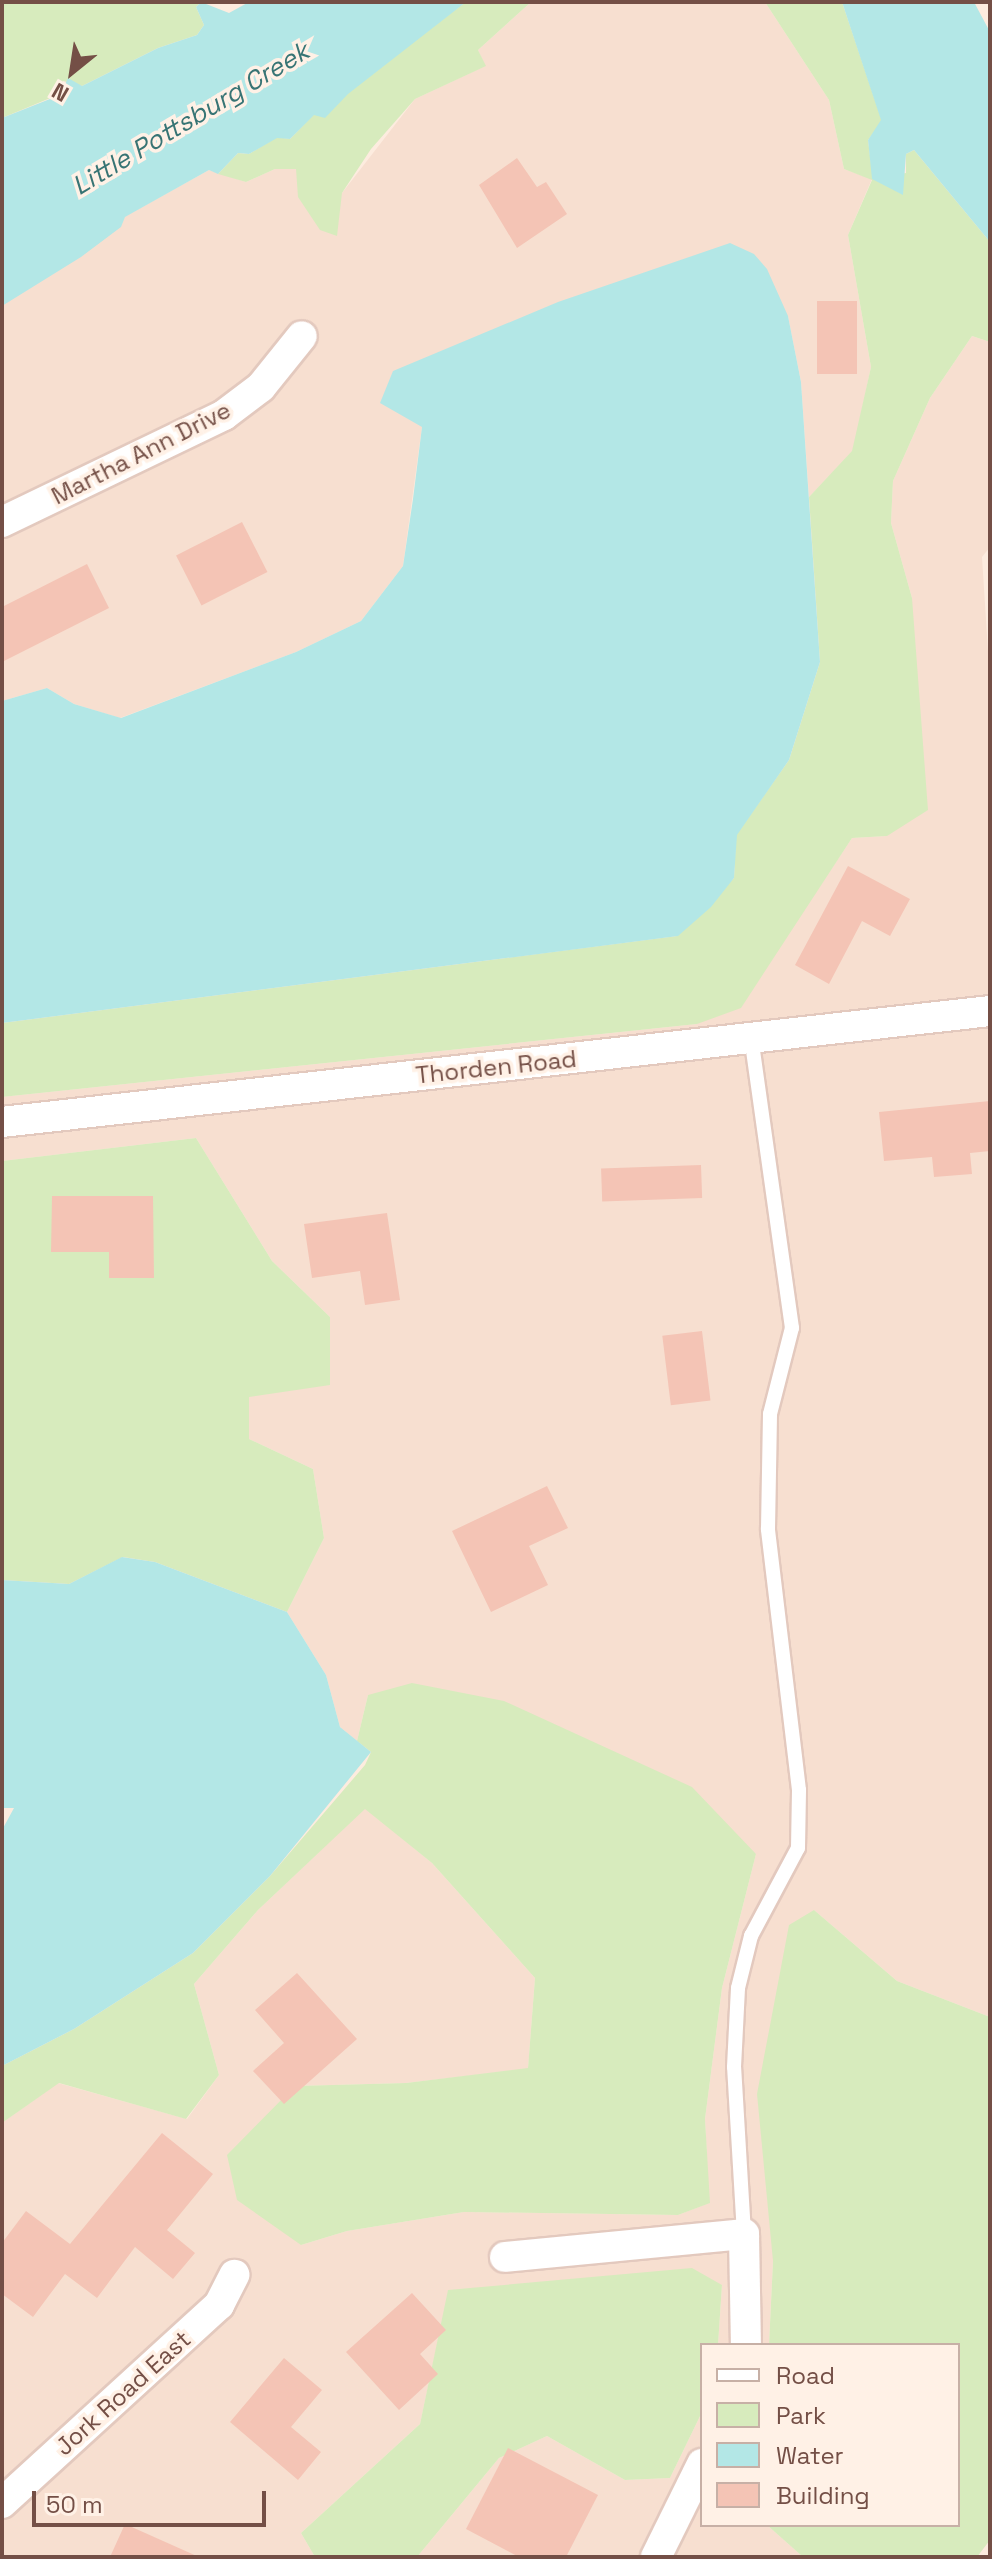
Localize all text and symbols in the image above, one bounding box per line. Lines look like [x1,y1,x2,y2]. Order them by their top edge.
north arrow [32,32,112,112]
water label: Little Pottsburg Creek [67,36,315,202]
text: N [47,77,73,109]
street label: Martha Ann Drive [46,395,236,511]
street label: Thorden Road [414,1044,578,1090]
street label: Jork Road East [49,2325,197,2461]
legend [700,2343,960,2527]
text: Road [776,2360,835,2391]
text: Park [776,2400,826,2431]
text: Water [776,2440,844,2471]
scale bar [36,2475,270,2525]
text: Building [776,2480,870,2511]
text: 50 m [46,2489,103,2520]

